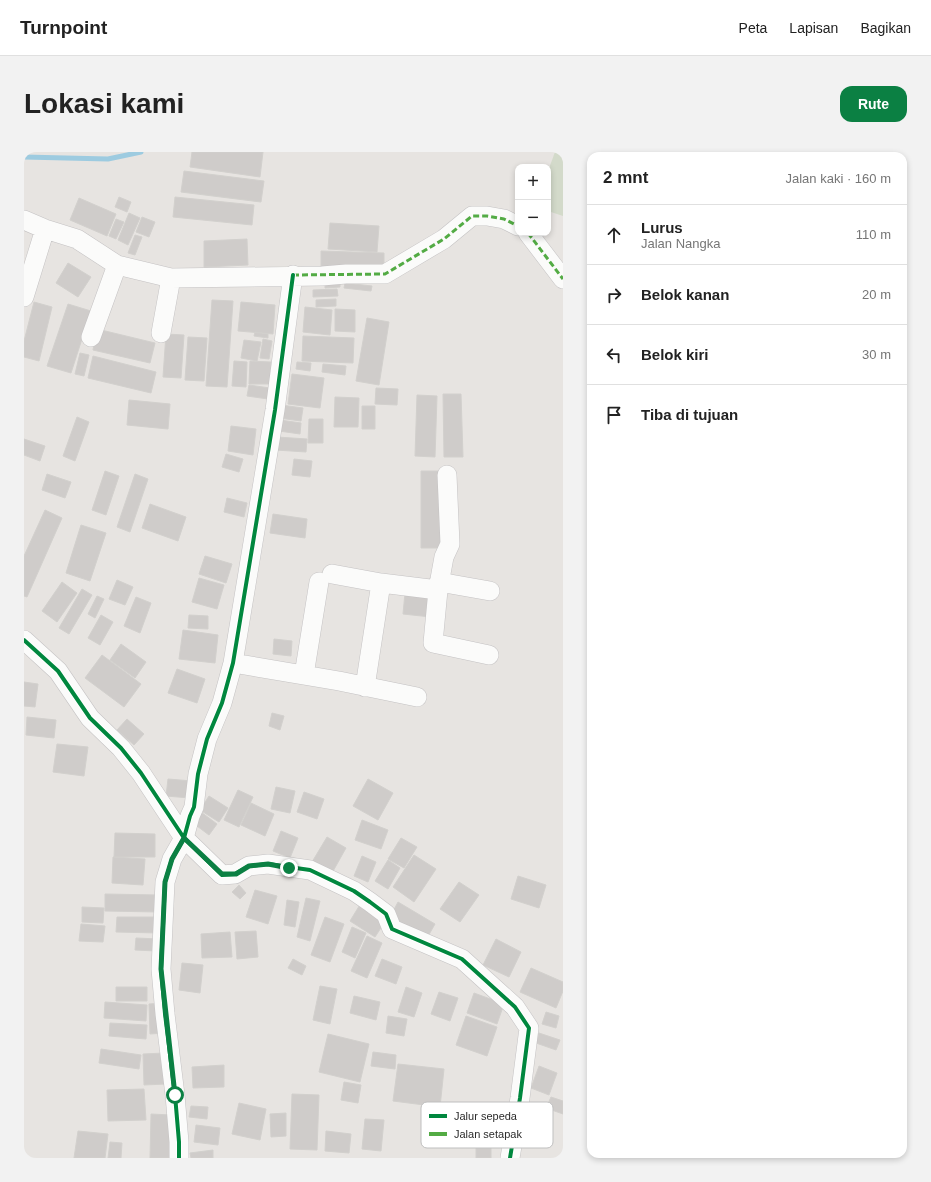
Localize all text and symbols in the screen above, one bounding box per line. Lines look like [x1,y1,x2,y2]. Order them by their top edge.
text: Turnpoint [20,17,107,38]
text: Peta [739,20,767,36]
text: Lapisan [789,20,838,36]
text: Bagikan [860,20,911,36]
button: Rute [840,86,907,122]
text: Lokasi kami [24,88,184,119]
map controls [515,164,551,236]
button: + [515,164,551,200]
text: 2 mnt [603,168,648,187]
text: Jalan kaki · 160 m [786,171,891,186]
button: − [515,200,551,236]
text: Lurus [641,219,683,236]
icon: ahead [603,224,625,246]
text: 110 m [856,227,891,242]
text: Jalan Nangka [641,236,721,251]
icon: right [603,284,625,306]
text: Belok kanan [641,286,729,303]
text: 20 m [862,287,891,302]
icon: left [603,344,625,366]
text: Belok kiri [641,346,709,363]
text: 30 m [862,347,891,362]
icon: arrive [603,404,625,426]
text: Tiba di tujuan [641,406,738,423]
route end [280,859,298,877]
route start [166,1086,184,1104]
legend [421,1102,553,1148]
text: Jalur sepeda [454,1110,518,1122]
text: Jalan setapak [454,1128,522,1140]

